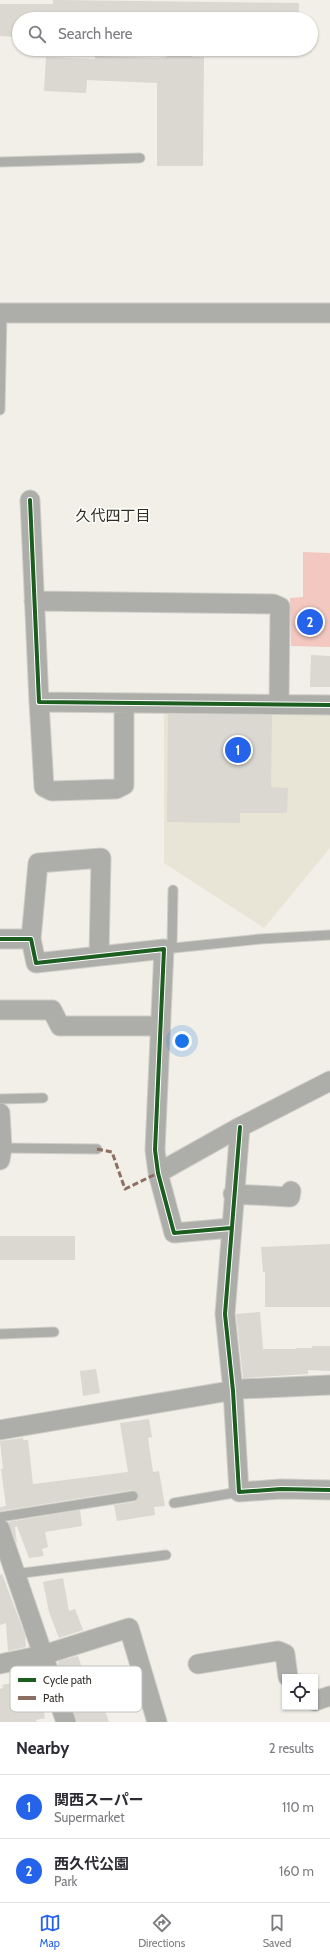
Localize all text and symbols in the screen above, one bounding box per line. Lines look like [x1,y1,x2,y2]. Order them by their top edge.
search box [12,12,318,56]
icon: search [26,23,48,45]
text: Search here [58,25,133,43]
district label: 久代四丁目 [75,507,151,525]
pin: 2 [297,607,323,637]
pin: 1 [225,735,251,765]
your location [172,1031,192,1051]
legend [10,1666,142,1712]
text: Cycle path [43,1673,92,1687]
map controls [282,1674,318,1710]
button: locate [282,1674,318,1710]
text: Path [43,1691,64,1705]
text: Nearby [16,1738,69,1758]
text: 2 results [269,1740,314,1756]
text: 関西スーパー [54,1791,144,1809]
text: 1 [27,1799,31,1815]
text: 110 m [282,1799,314,1815]
text: Supermarket [54,1809,125,1825]
text: 西久代公園 [54,1855,129,1873]
text: 2 [26,1863,32,1879]
text: 160 m [279,1863,314,1879]
text: Park [54,1873,77,1889]
tab: Map [39,1912,61,1950]
tab: Directions [138,1912,185,1950]
tab: Saved [263,1912,291,1950]

